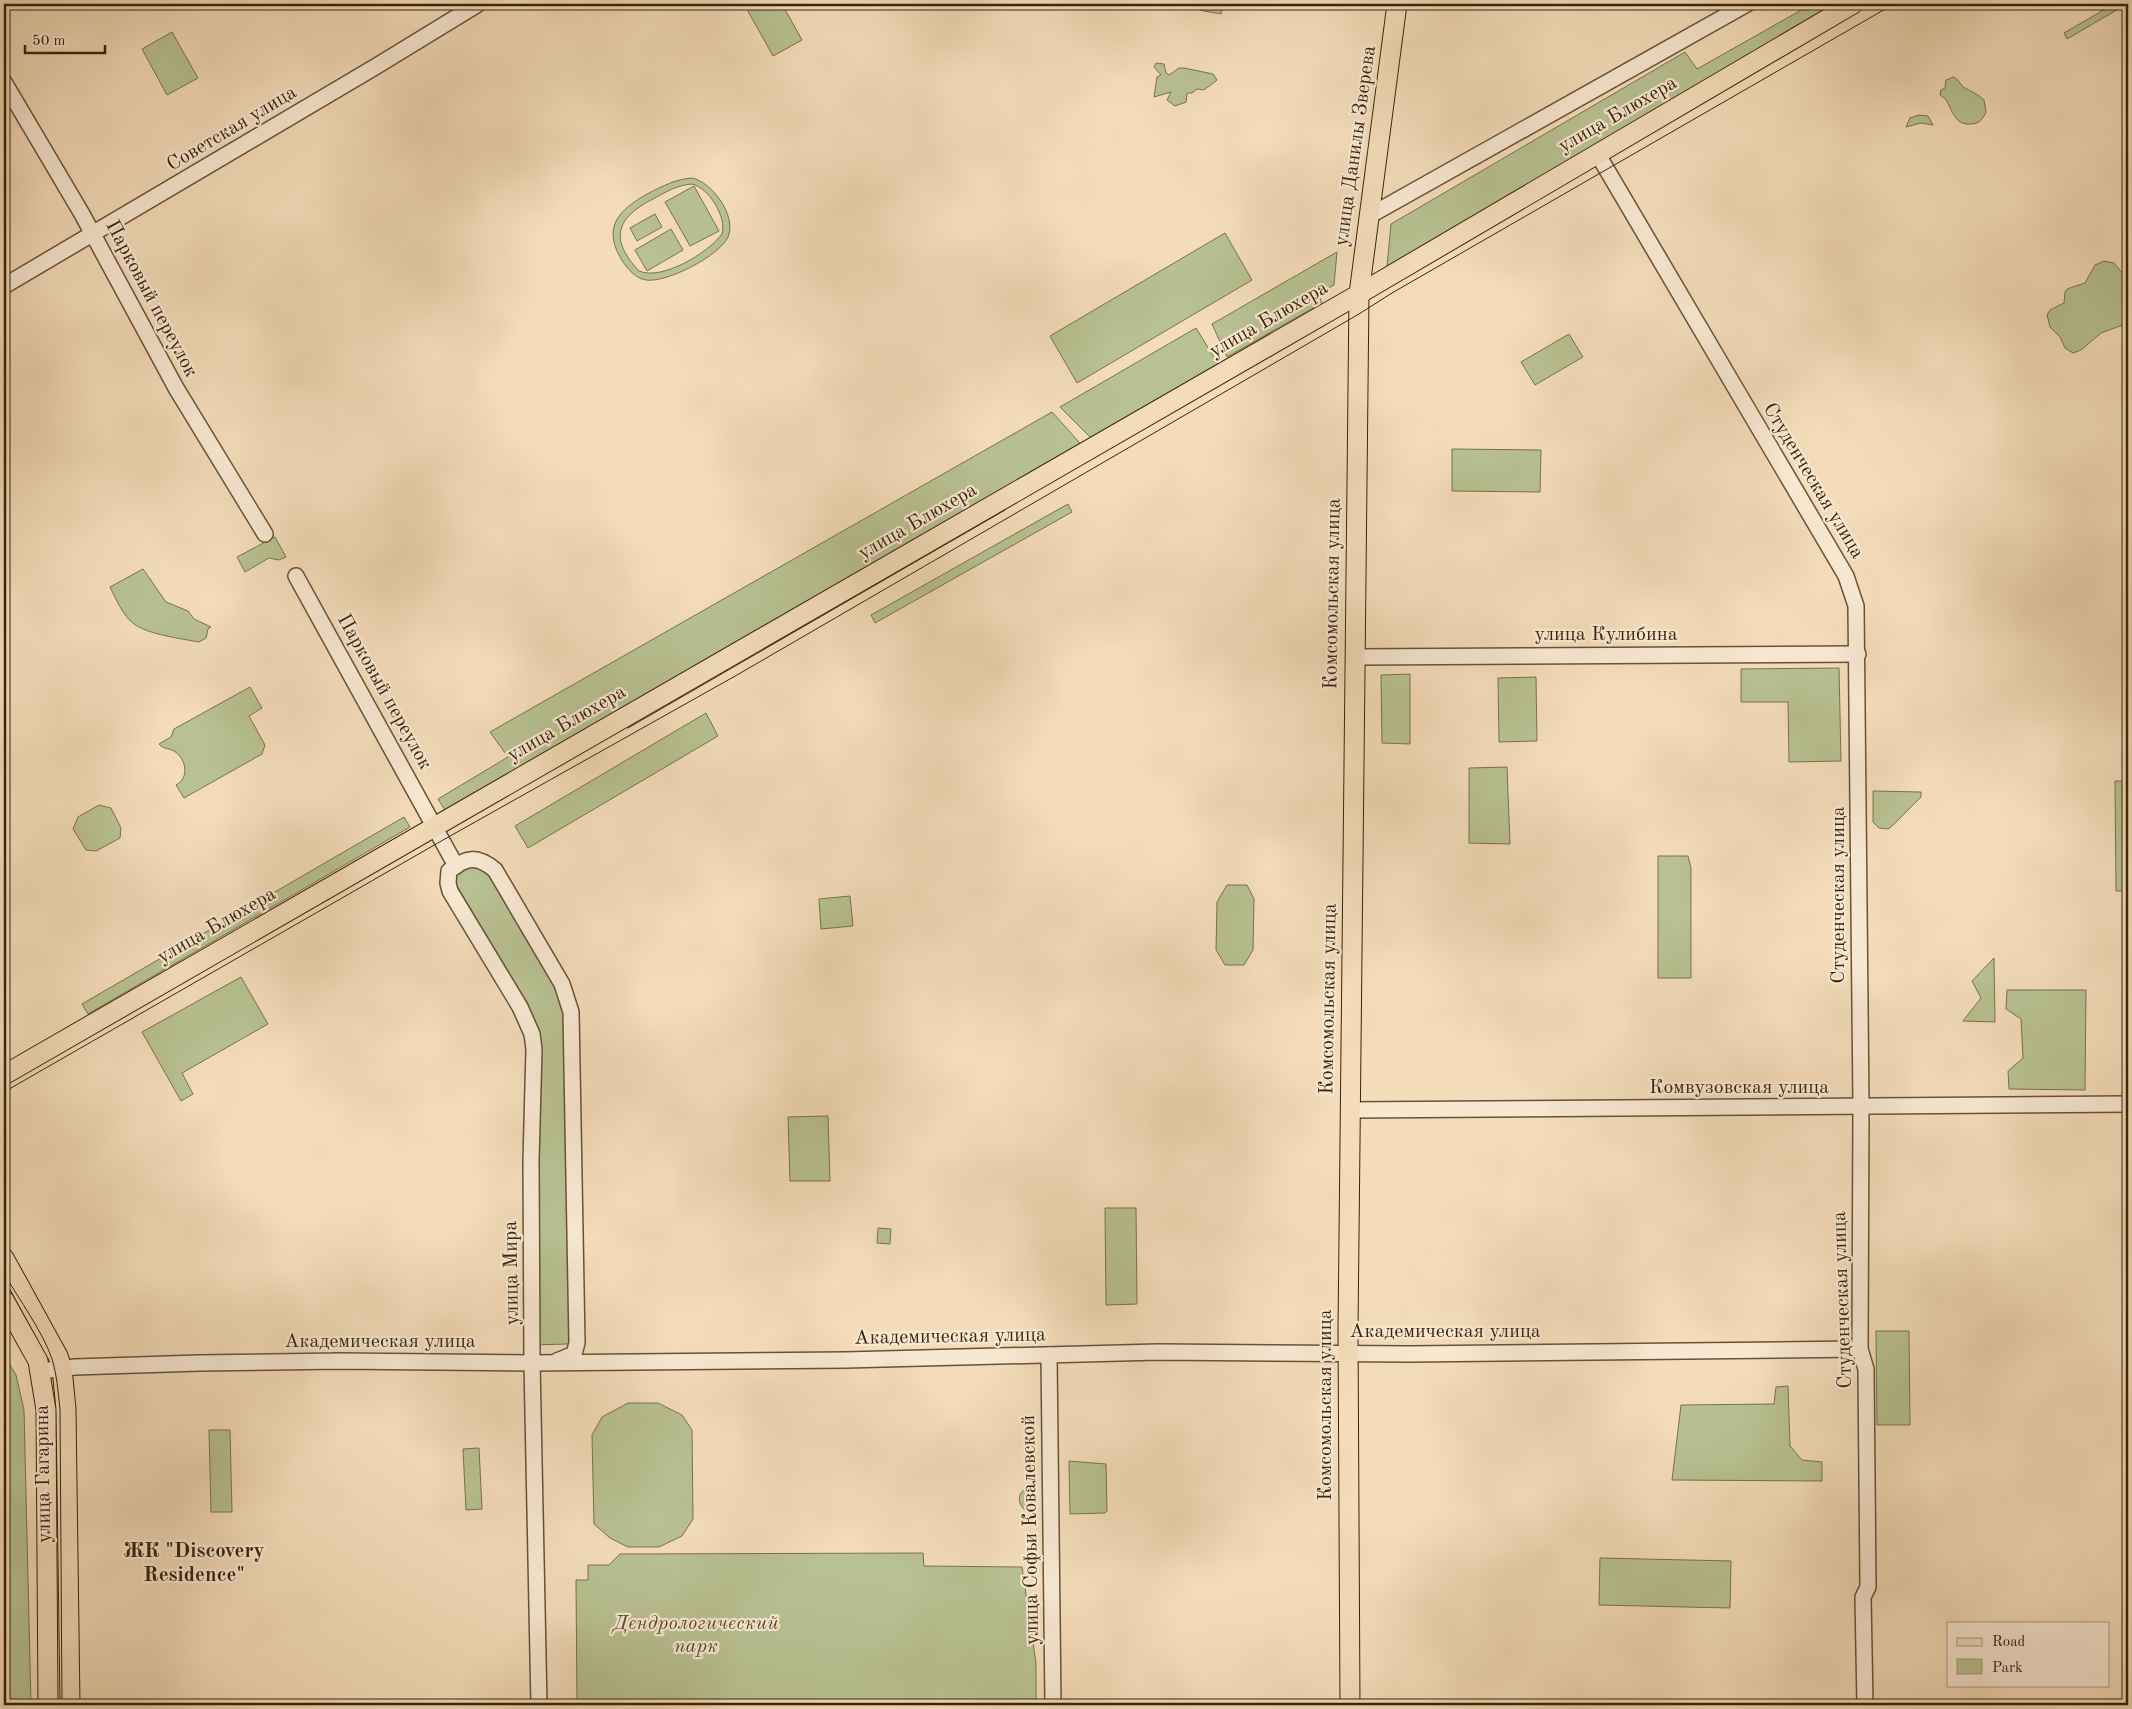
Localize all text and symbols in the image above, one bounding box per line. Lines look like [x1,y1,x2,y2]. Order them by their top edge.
scale bar [25,22,105,54]
text: 50 m [32,34,66,49]
street label: улица Данилы Зверева [1332,44,1380,248]
street label: улица Блюхера [1555,73,1681,157]
street label: Советская улица [164,82,300,176]
street label: Парковый переулок [101,217,201,381]
street label: улица Блюхера [1206,278,1332,362]
street label: Студенческая улица [1759,400,1867,562]
street label: улица Блюхера [855,480,981,564]
street label: Комсомольская улица [1321,498,1345,690]
street label: Парковый переулок [333,611,435,773]
street label: улица Кулибина [1534,625,1678,645]
street label: улица Блюхера [504,682,630,766]
street label: Студенческая улица [1829,806,1849,984]
street label: улица Блюхера [154,884,280,968]
street label: Комсомольская улица [1317,903,1341,1095]
street label: Комвузовская улица [1649,1078,1829,1098]
street label: Студенческая улица [1830,1211,1856,1389]
street label: улица Мира [501,1220,523,1325]
street label: Комсомольская улица [1316,1309,1336,1501]
street label: Академическая улица [1349,1322,1541,1342]
street label: Академическая улица [854,1325,1046,1349]
street label: Академическая улица [284,1332,476,1352]
street label: улица Гагарина [33,1405,55,1543]
street label: улица Софьи Ковалевской [1019,1415,1043,1645]
district label: ЖК "Discovery Residence" [123,1541,265,1586]
park label: Дендрологический парк [610,1614,779,1657]
legend [1947,1622,2110,1686]
text: Road [1992,1635,2026,1650]
text: Park [1992,1661,2023,1676]

